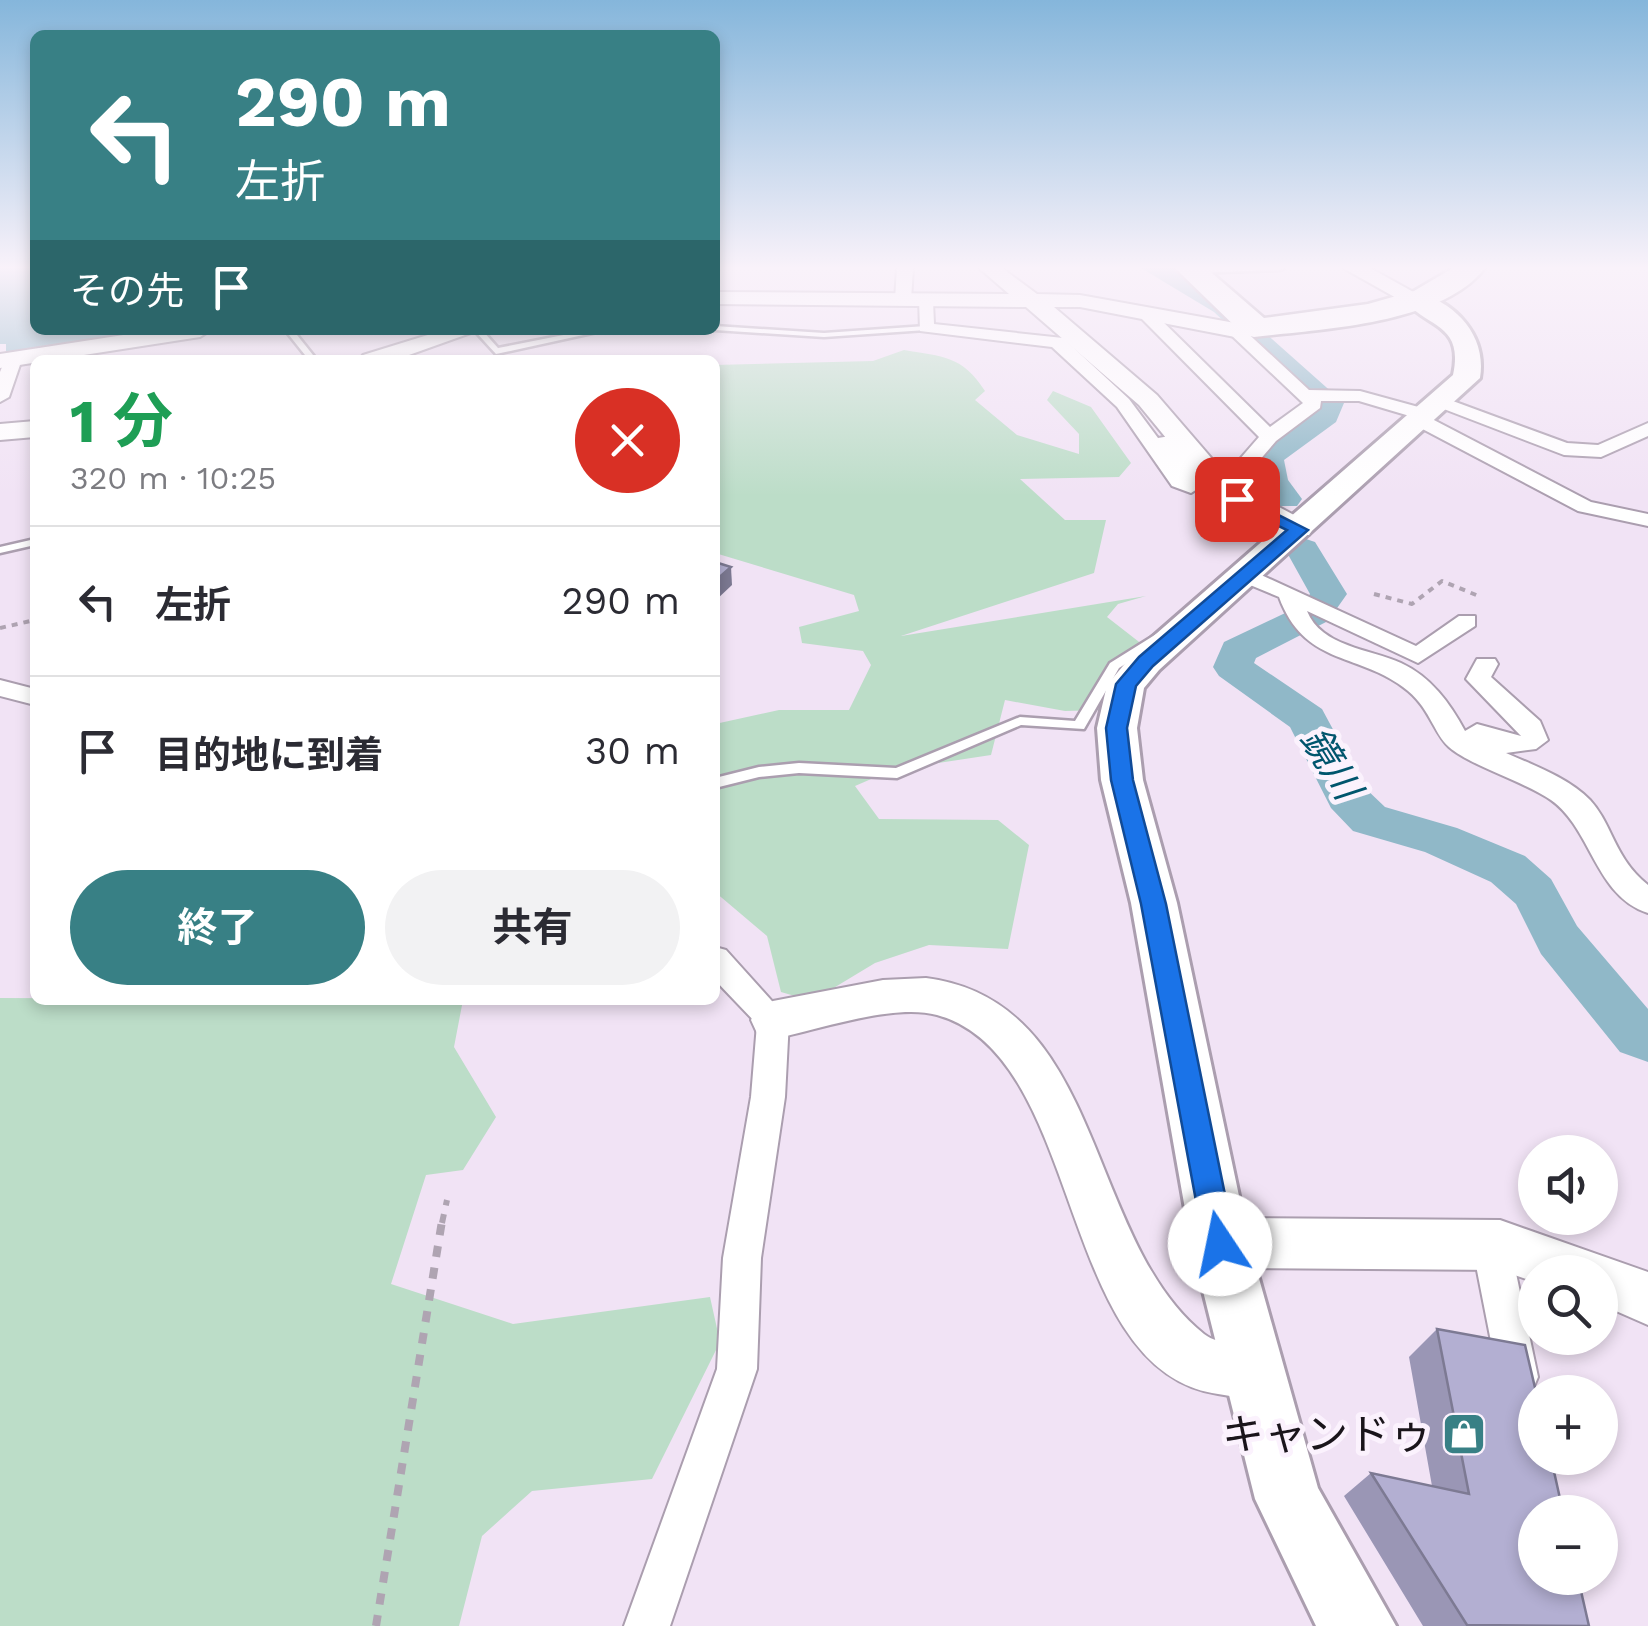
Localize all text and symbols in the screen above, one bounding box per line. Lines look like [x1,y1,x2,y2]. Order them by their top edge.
text: 290 m [235,61,451,143]
icon: left [70,70,200,200]
text: 左折 [235,155,325,208]
icon: arrive [204,260,259,315]
text: その先 [70,269,184,313]
text: 1 分 [70,386,173,457]
button: close [575,388,680,493]
pin [1195,457,1280,542]
text: 320 m · 10:25 [70,459,276,497]
icon: arrive [1210,472,1265,527]
icon: left [70,574,125,629]
text: 290 m [562,579,680,623]
text: 左折 [155,583,231,627]
water label: 鏡川 [1292,719,1372,810]
icon: arrive [70,724,125,779]
text: 30 m [585,729,680,773]
text: 目的地に到着 [155,733,383,777]
button: 終了 [70,870,365,985]
button: 共有 [385,870,680,985]
map controls [1518,1135,1618,1595]
button: sound [1518,1135,1618,1235]
position arrow [1168,1192,1272,1296]
button: search [1518,1255,1618,1355]
button: + [1518,1375,1618,1475]
place label: キャンドゥ [1222,1410,1432,1459]
shop icon: キャンドゥ [1441,1411,1487,1457]
button: − [1518,1495,1618,1595]

